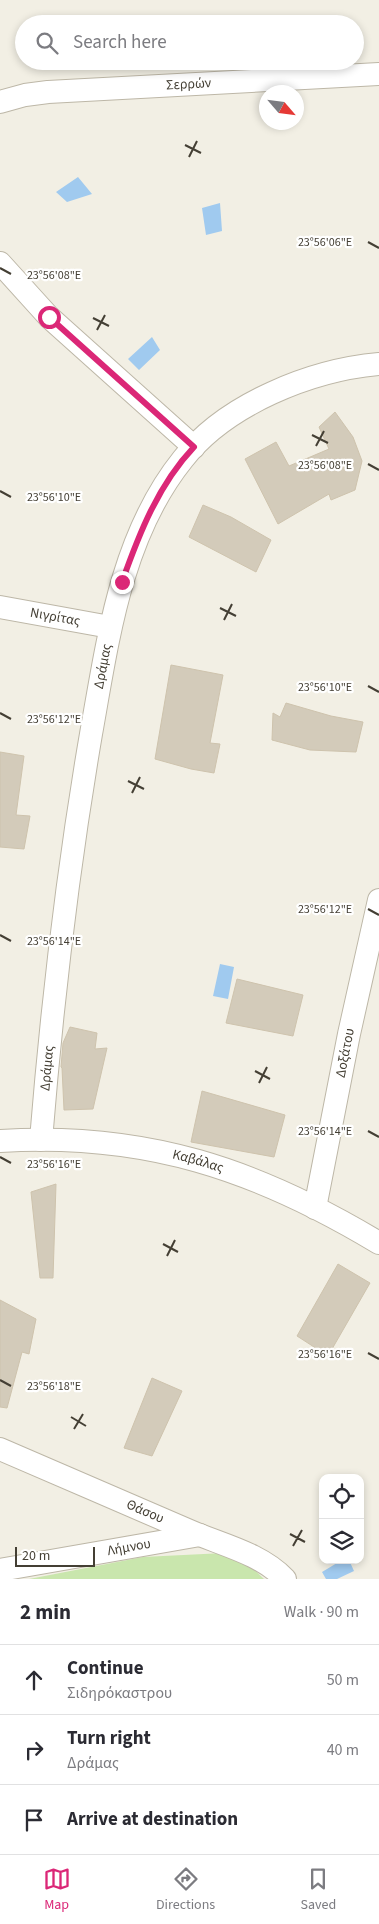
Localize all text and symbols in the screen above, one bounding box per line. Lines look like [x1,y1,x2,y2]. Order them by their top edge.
search box [15,15,364,70]
icon: search [33,29,61,57]
text: Search here [73,29,167,56]
street label: Σερρών [166,73,212,96]
north arrow [259,85,304,130]
text: 23°56'06"E [298,234,352,251]
text: 23°56'08"E [27,267,81,284]
route start [38,306,61,329]
text: 23°56'08"E [298,457,352,474]
text: 23°56'10"E [27,489,81,506]
route end [111,571,134,594]
street label: Νιγρίτας [28,603,82,631]
street label: Δράμας [89,642,117,691]
text: 23°56'10"E [298,679,352,696]
text: 23°56'12"E [27,711,81,728]
text: 23°56'12"E [298,901,352,918]
text: 23°56'14"E [27,933,81,950]
street label: Δοξάτου [331,1026,360,1080]
street label: Δράμας [35,1045,59,1092]
text: 23°56'14"E [298,1123,352,1140]
street label: Καβάλας [170,1145,226,1178]
text: 23°56'16"E [27,1156,81,1173]
text: 23°56'16"E [298,1346,352,1363]
text: 23°56'18"E [27,1378,81,1395]
map controls [319,1474,364,1564]
button: locate [319,1474,364,1519]
street label: Θάσου [123,1495,167,1529]
button: layers [319,1519,364,1564]
street label: Λήμνου [106,1534,152,1561]
scale bar [15,1544,95,1567]
text: 20 m [22,1546,50,1566]
text: 2 min [20,1597,71,1627]
text: Walk · 90 m [284,1601,359,1623]
text: Continue [67,1655,144,1682]
icon: ahead [20,1666,48,1694]
text: 50 m [327,1669,359,1691]
text: Σιδηρόκαστρου [67,1682,172,1704]
text: Turn right [67,1725,151,1752]
icon: right [20,1736,48,1764]
text: 40 m [327,1739,359,1761]
text: Δράμας [67,1752,119,1774]
icon: arrive [20,1806,48,1834]
text: Arrive at destination [67,1806,238,1833]
tab: Map [43,1865,71,1915]
tab: Directions [156,1865,215,1915]
tab: Saved [301,1865,336,1915]

